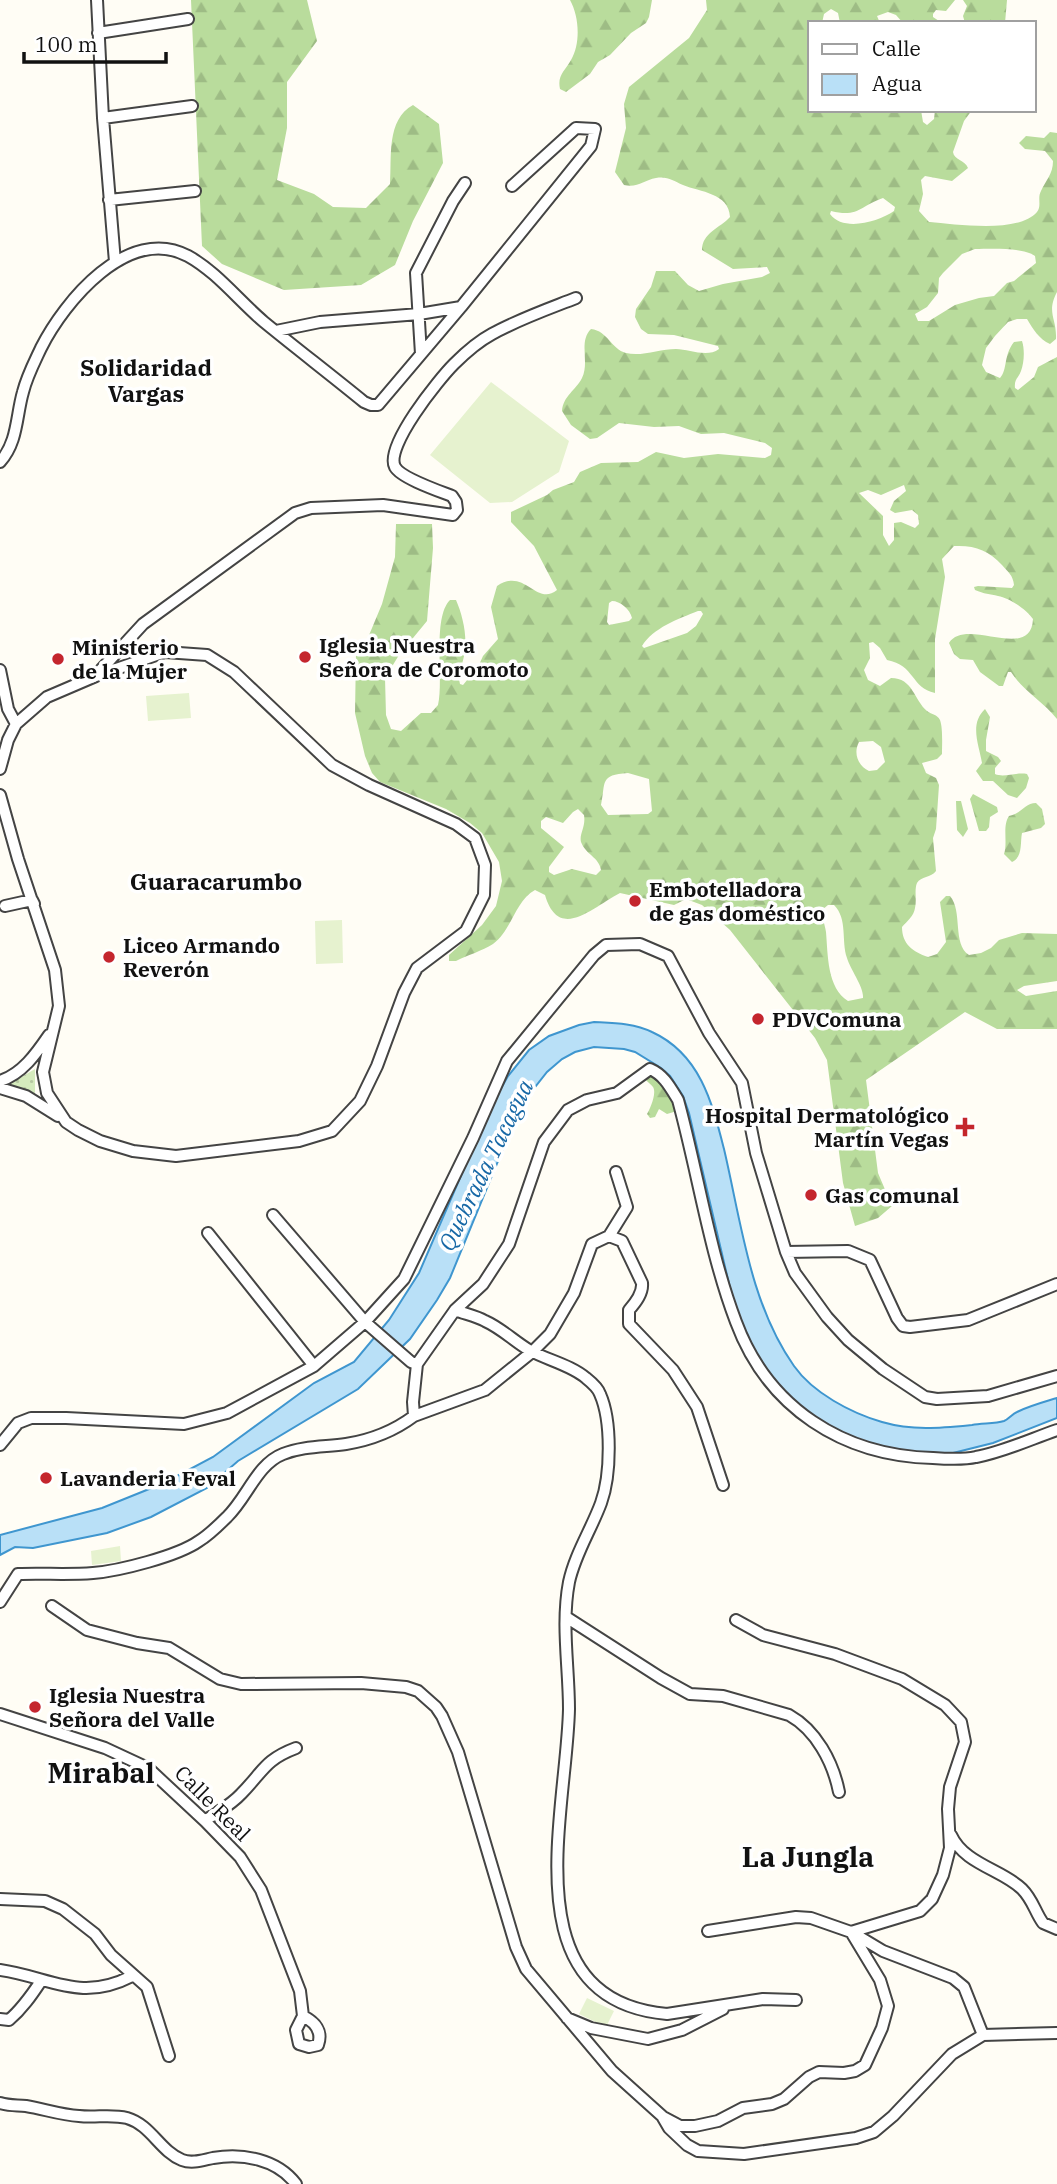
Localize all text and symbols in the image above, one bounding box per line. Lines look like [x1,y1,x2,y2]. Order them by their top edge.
scale bar [24,21,166,65]
legend [808,21,1036,112]
text: 100 m [35,30,98,58]
text: Calle [872,34,921,62]
text: Agua [872,69,922,97]
district label: Solidaridad Vargas [80,352,212,408]
place label: Iglesia Nuestra Señora de Coromoto [319,631,529,683]
place label: Ministerio de la Mujer [72,633,188,685]
marker: Iglesia Nuestra Señora de Coromoto [297,649,313,665]
marker: Ministerio de la Mujer [50,651,66,667]
district label: Guaracarumbo [130,866,302,896]
place label: Embotelladora de gas doméstico [649,875,825,927]
marker: Embotelladora de gas doméstico [627,893,643,909]
place label: Liceo Armando Reverón [123,931,280,983]
marker: Liceo Armando Reverón [101,949,117,965]
place label: PDVComuna [772,1005,901,1033]
marker: PDVComuna [750,1011,766,1027]
water label: Quebrada Tacagua [431,1074,540,1255]
place label: Hospital Dermatológico Martín Vegas [705,1101,949,1153]
marker: Hospital Dermatológico Martín Vegas [955,1117,975,1137]
place label: Gas comunal [825,1181,959,1209]
marker: Gas comunal [803,1187,819,1203]
place label: Lavanderia Feval [60,1464,236,1492]
marker: Lavanderia Feval [38,1470,54,1486]
place label: Iglesia Nuestra Señora del Valle [49,1681,215,1733]
marker: Iglesia Nuestra Señora del Valle [27,1699,43,1715]
district label: Mirabal [47,1754,155,1791]
street label: Calle Real [169,1759,257,1847]
district label: La Jungla [742,1838,874,1875]

